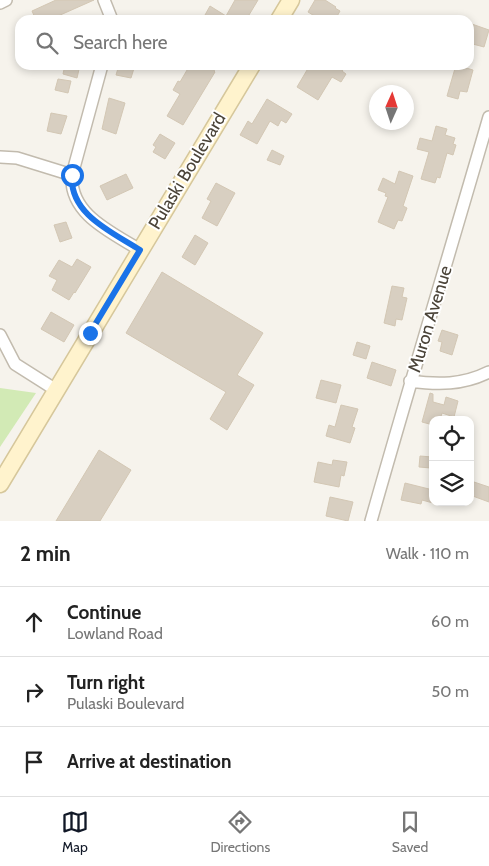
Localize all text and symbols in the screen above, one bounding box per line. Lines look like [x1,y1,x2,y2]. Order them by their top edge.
search box [15,15,474,70]
icon: search [33,29,61,57]
text: Search here [73,31,167,54]
north arrow [369,85,414,130]
street label: Pulaski Boulevard [144,109,230,233]
route start [61,164,84,187]
street label: Muron Avenue [403,263,457,375]
route end [79,322,102,345]
map controls [429,416,474,506]
button: locate [429,416,474,461]
button: layers [429,461,474,506]
text: 2 min [20,541,71,566]
text: Walk · 110 m [386,544,469,563]
text: Continue [67,601,141,624]
icon: ahead [20,608,48,636]
text: 60 m [431,612,469,631]
text: Lowland Road [67,624,163,643]
text: Turn right [67,671,145,694]
icon: right [20,678,48,706]
text: 50 m [432,682,469,701]
text: Pulaski Boulevard [67,694,184,713]
icon: arrive [20,748,48,776]
text: Arrive at destination [67,750,231,773]
tab: Map [61,808,89,856]
tab: Directions [210,808,270,856]
tab: Saved [392,808,428,856]

